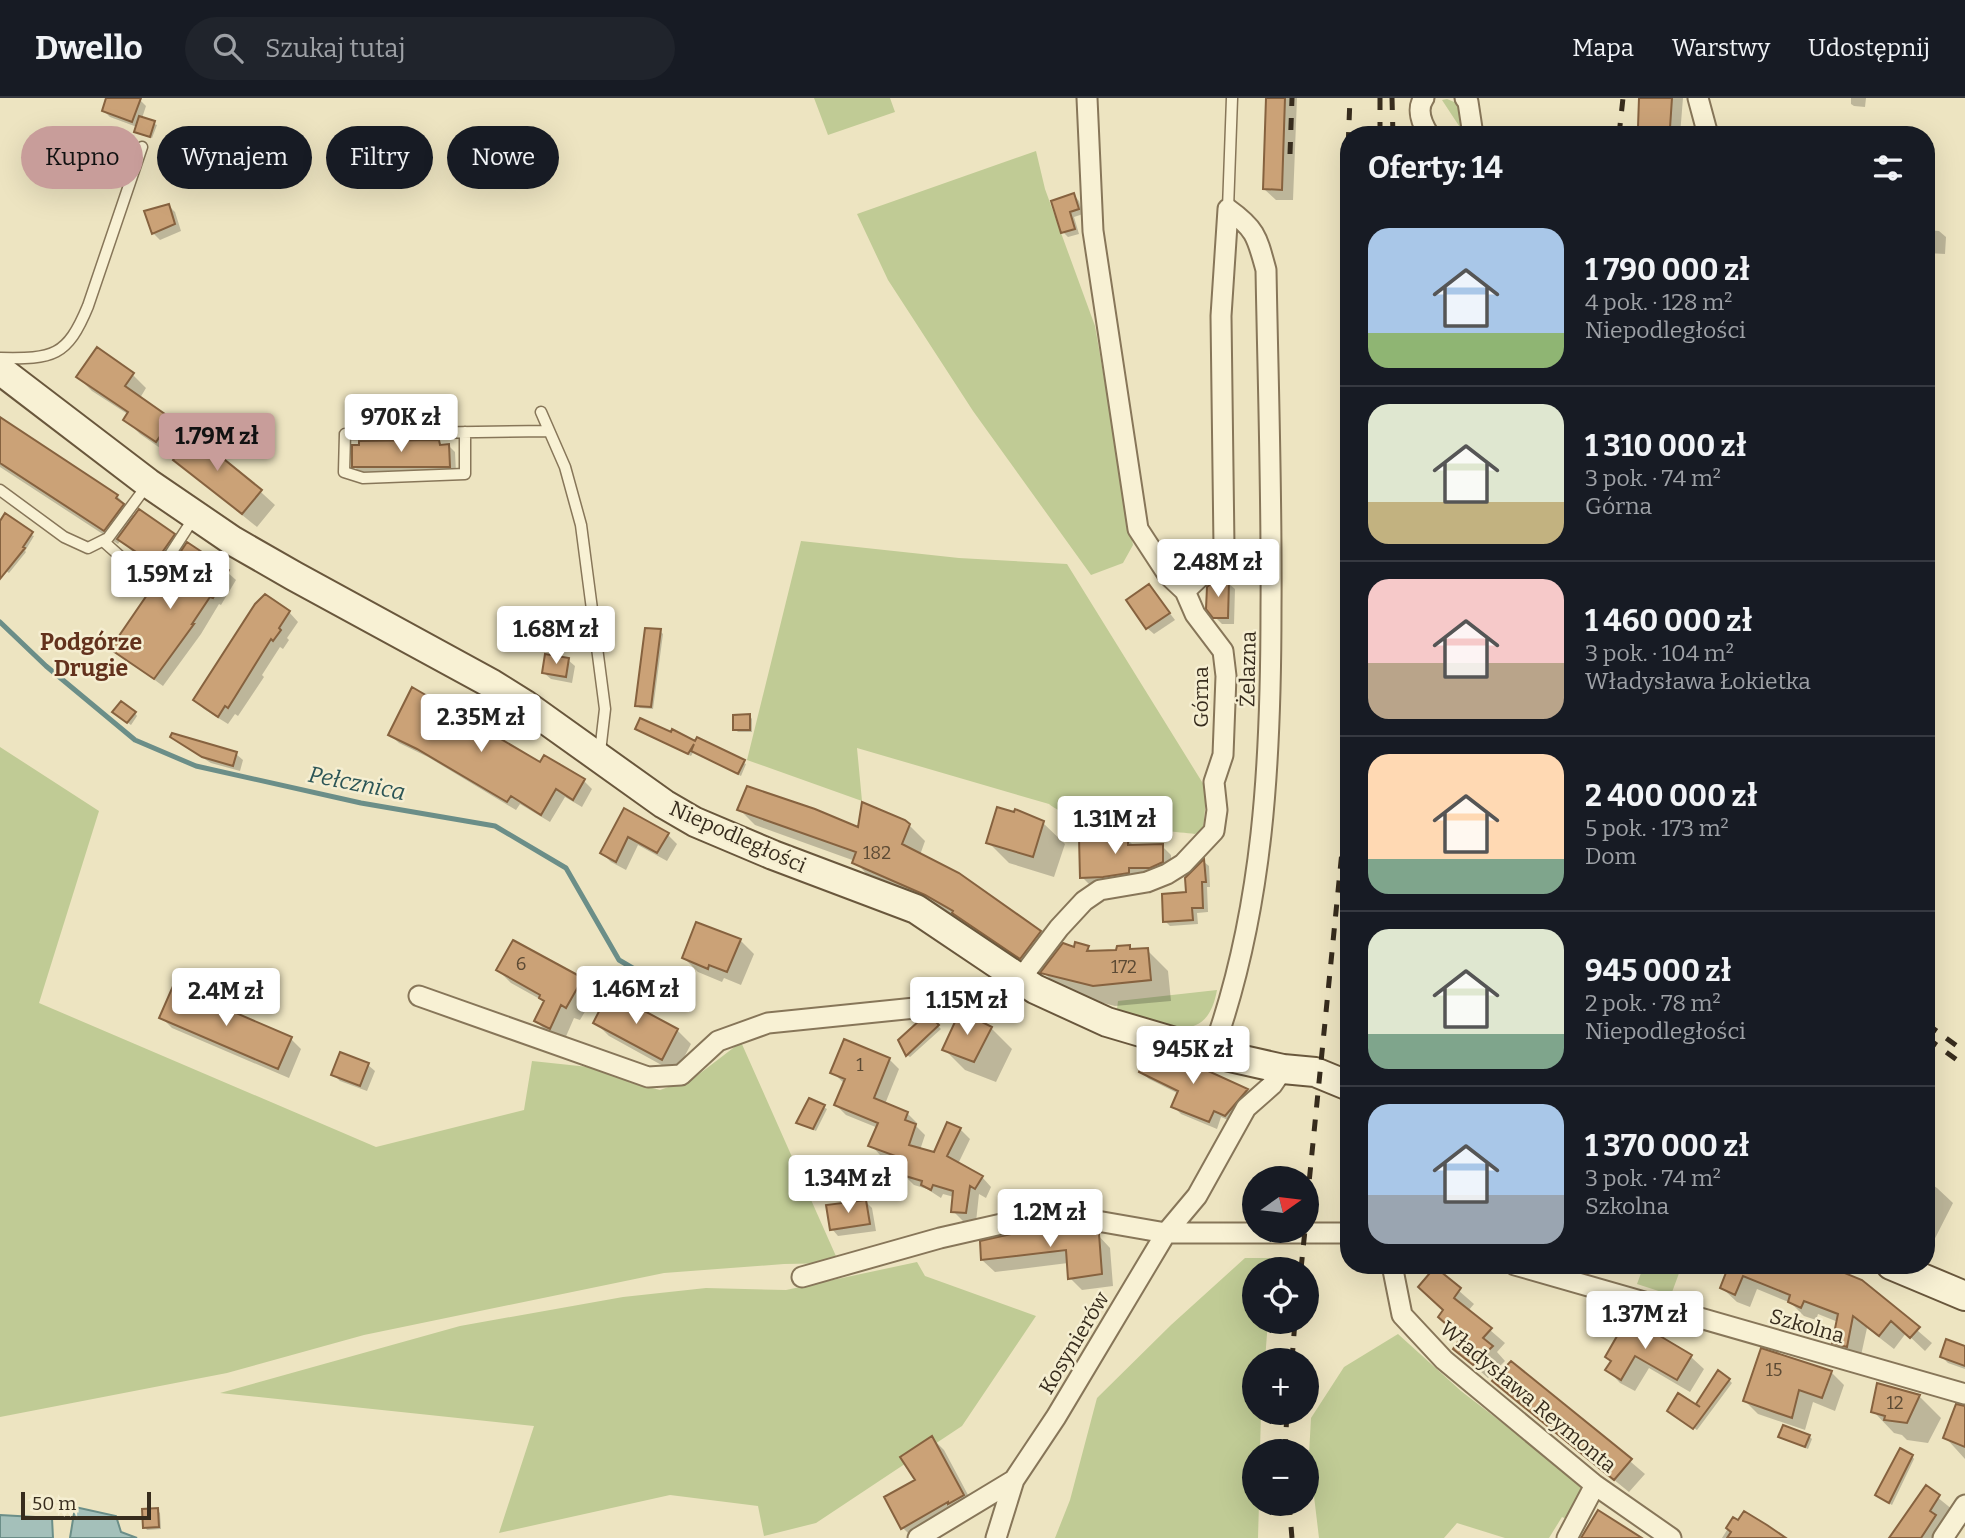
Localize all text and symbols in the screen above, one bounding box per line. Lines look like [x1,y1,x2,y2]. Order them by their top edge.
search box [185,17,675,80]
text: Dwello [35,28,143,68]
icon: search [209,29,247,67]
text: Szukaj tutaj [265,33,406,64]
text: Mapa [1572,34,1634,62]
text: Warstwy [1672,34,1770,62]
text: Udostępnij [1808,34,1930,62]
chip: Kupno [21,126,143,189]
chip: Wynajem [157,126,312,189]
chip: Filtry [326,126,433,189]
chip: Nowe [447,126,559,189]
icon: filters [1869,149,1907,187]
text: Oferty: 14 [1368,150,1503,186]
text: 1 790 000 zł [1585,252,1750,288]
icon: home [1424,256,1508,340]
text: 4 pok. · 128 m² [1585,288,1732,316]
text: Niepodległości [1585,316,1746,344]
pin: 970K zł [336,394,466,454]
text: 970K zł [361,403,441,431]
pin: 1.79M zł [145,414,289,473]
text: 1.79M zł [175,422,259,450]
text: 1 310 000 zł [1585,428,1747,464]
icon: home [1424,432,1508,516]
text: 3 pok. · 74 m² [1585,464,1721,492]
text: Górna [1585,492,1652,520]
pin: 2.48M zł [1146,540,1290,599]
text: 2.48M zł [1173,548,1263,576]
pin: 1.59M zł [98,552,242,611]
text: 1.59M zł [127,560,213,588]
text: 1 460 000 zł [1585,603,1753,639]
pin: 1.68M zł [484,606,628,666]
icon: home [1424,607,1508,691]
text: 1.68M zł [513,615,599,643]
district label: Podgórze Drugie [40,628,142,682]
street label: Żelazna [1234,630,1262,707]
text: 3 pok. · 104 m² [1585,639,1734,667]
street label: Górna [1188,666,1214,728]
text: Władysława Łokietka [1585,667,1811,695]
pin: 2.35M zł [409,694,553,754]
text: 2.35M zł [437,703,525,731]
water label: Pełcznica [306,760,408,806]
text: 2 400 000 zł [1585,778,1758,814]
icon: home [1424,782,1508,866]
street label: Niepodległości [666,795,810,879]
pin: 1.31M zł [1043,796,1187,856]
text: 1.31M zł [1074,805,1156,833]
text: 5 pok. · 173 m² [1585,814,1729,842]
house number: 182 [863,842,891,864]
text: Dom [1585,842,1637,870]
house number: 6 [516,953,526,975]
text: 945 000 zł [1585,953,1732,989]
house number: 172 [1111,956,1137,978]
icon: home [1424,957,1508,1041]
pin: 1.46M zł [564,967,708,1026]
pin: 2.4M zł [161,968,291,1028]
text: 1.46M zł [593,975,679,1003]
text: 2.4M zł [188,977,264,1005]
pin: 1.15M zł [895,978,1039,1037]
text: 1.15M zł [926,986,1008,1014]
text: 2 pok. · 78 m² [1585,989,1721,1017]
text: Niepodległości [1585,1017,1746,1045]
pin: 945K zł [1128,1026,1258,1086]
text: 945K zł [1153,1035,1233,1063]
house number: 1 [856,1054,864,1076]
text: 1 370 000 zł [1585,1128,1749,1164]
icon: home [1424,1132,1508,1216]
pin: 1.34M zł [776,1156,920,1215]
text: 1.34M zł [804,1164,892,1192]
text: 3 pok. · 74 m² [1585,1164,1721,1192]
north arrow [1242,1166,1320,1242]
map controls [1242,1166,1319,1516]
pin: 1.2M zł [985,1190,1115,1249]
text: Szkolna [1585,1192,1669,1220]
text: 1.2M zł [1014,1198,1086,1226]
button: locate [1242,1257,1319,1334]
street label: Kosynierów [1033,1287,1115,1399]
pin: 1.37M zł [1573,1292,1717,1351]
text: 1.37M zł [1602,1300,1688,1328]
street label: Szkolna [1767,1303,1848,1349]
street label: Władysława Reymonta [1434,1316,1622,1479]
button: + [1242,1348,1319,1425]
house number: 15 [1766,1359,1782,1381]
house number: 12 [1886,1392,1904,1414]
button: − [1242,1439,1319,1516]
scale bar [21,1489,150,1521]
text: 50 m [32,1492,76,1515]

